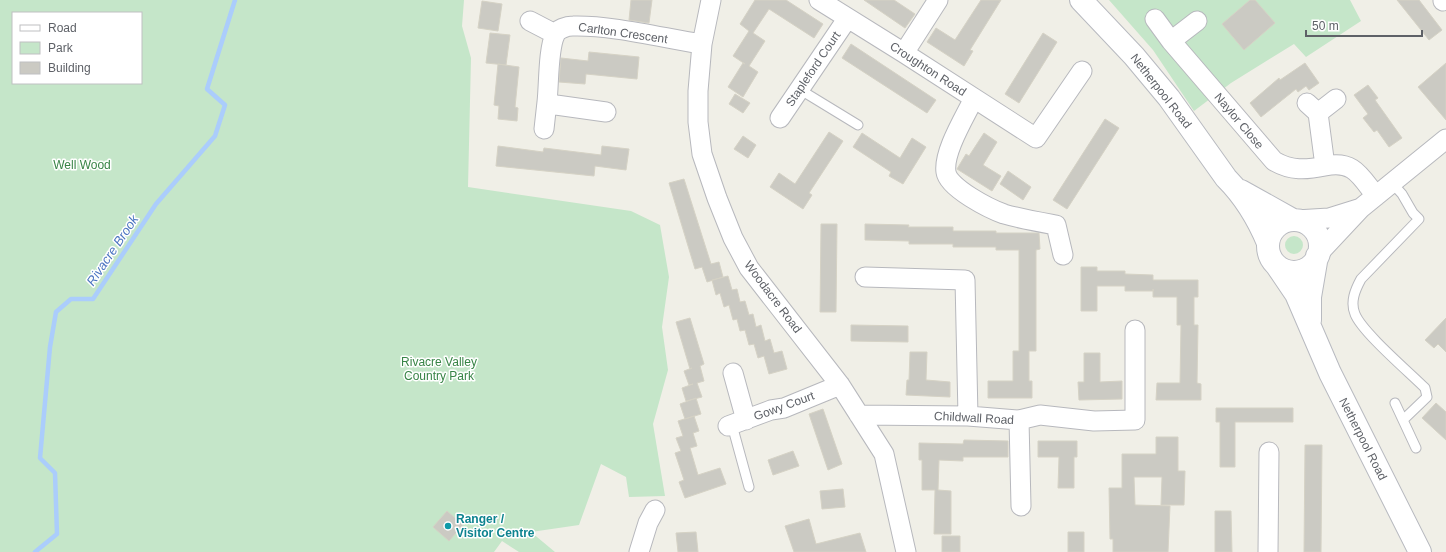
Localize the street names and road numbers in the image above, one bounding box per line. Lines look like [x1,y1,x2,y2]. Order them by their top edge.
street label: Carlton Crescent [577,20,669,46]
street label: Stapleford Court [783,28,844,109]
street label: Croughton Road [887,39,969,99]
street label: Netherpool Road [1128,51,1194,131]
street label: Naylor Close [1212,90,1267,152]
street label: Woodacre Road [741,258,805,336]
street label: Gowy Court [752,388,817,423]
street label: Netherpool Road [1336,395,1390,483]
street label: Childwall Road [934,409,1014,427]

